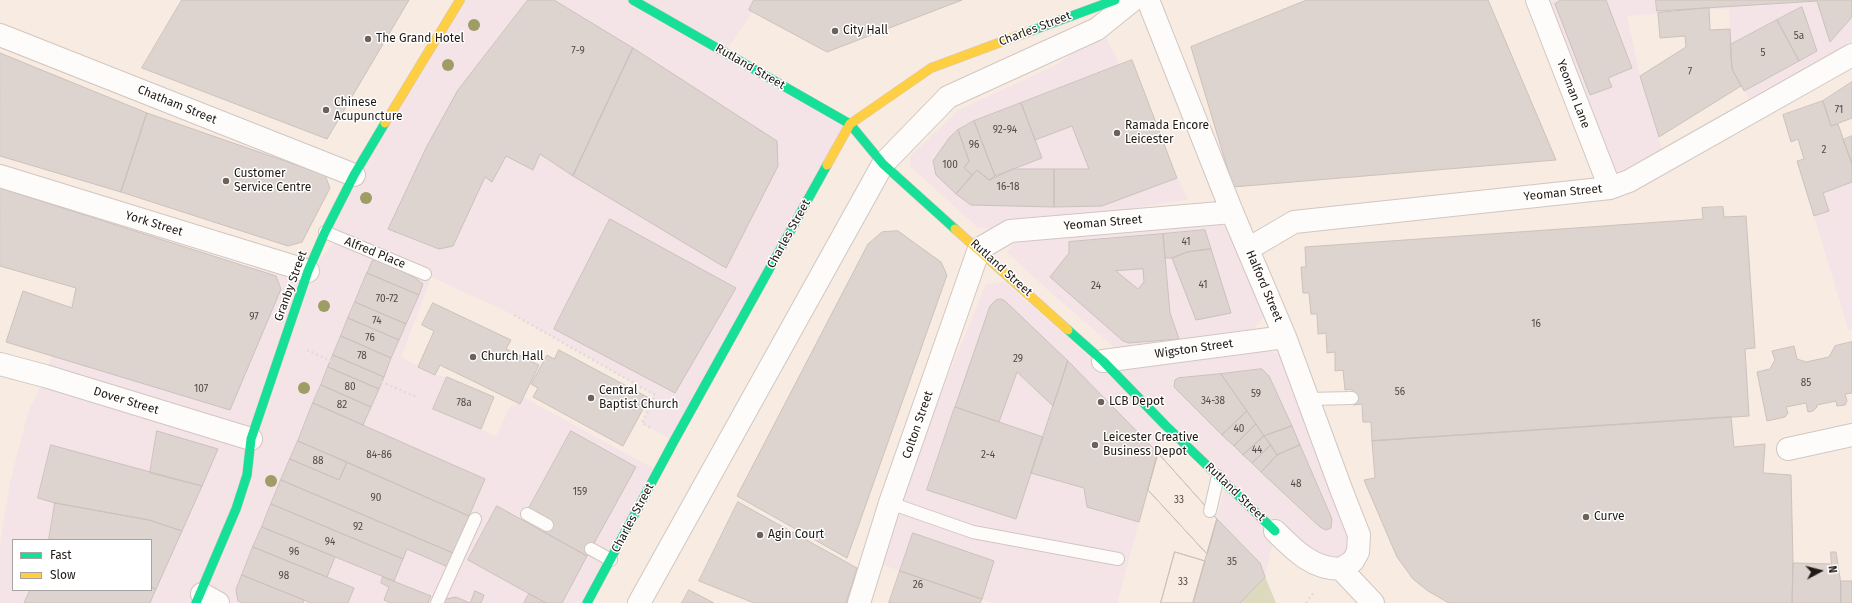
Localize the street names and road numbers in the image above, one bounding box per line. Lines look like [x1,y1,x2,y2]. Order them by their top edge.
street label: Charles Street [997,9,1073,49]
street label: Rutland Street [712,41,788,93]
street label: Yeoman Lane [1553,58,1593,130]
street label: Chatham Street [135,83,219,127]
street label: Yeoman Street [1523,182,1603,204]
street label: Charles Street [764,197,814,271]
street label: York Street [123,208,185,240]
street label: Yeoman Street [1063,212,1143,234]
street label: Alfred Place [342,234,408,272]
street label: Rutland Street [967,236,1035,300]
street label: Halford Street [1242,248,1286,324]
street label: Granby Street [272,249,310,323]
street label: Wigston Street [1154,336,1234,362]
street label: Dover Street [92,384,160,418]
street label: Colton Street [900,389,936,461]
street label: Rutland Street [1202,460,1268,524]
street label: Charles Street [609,481,657,555]

